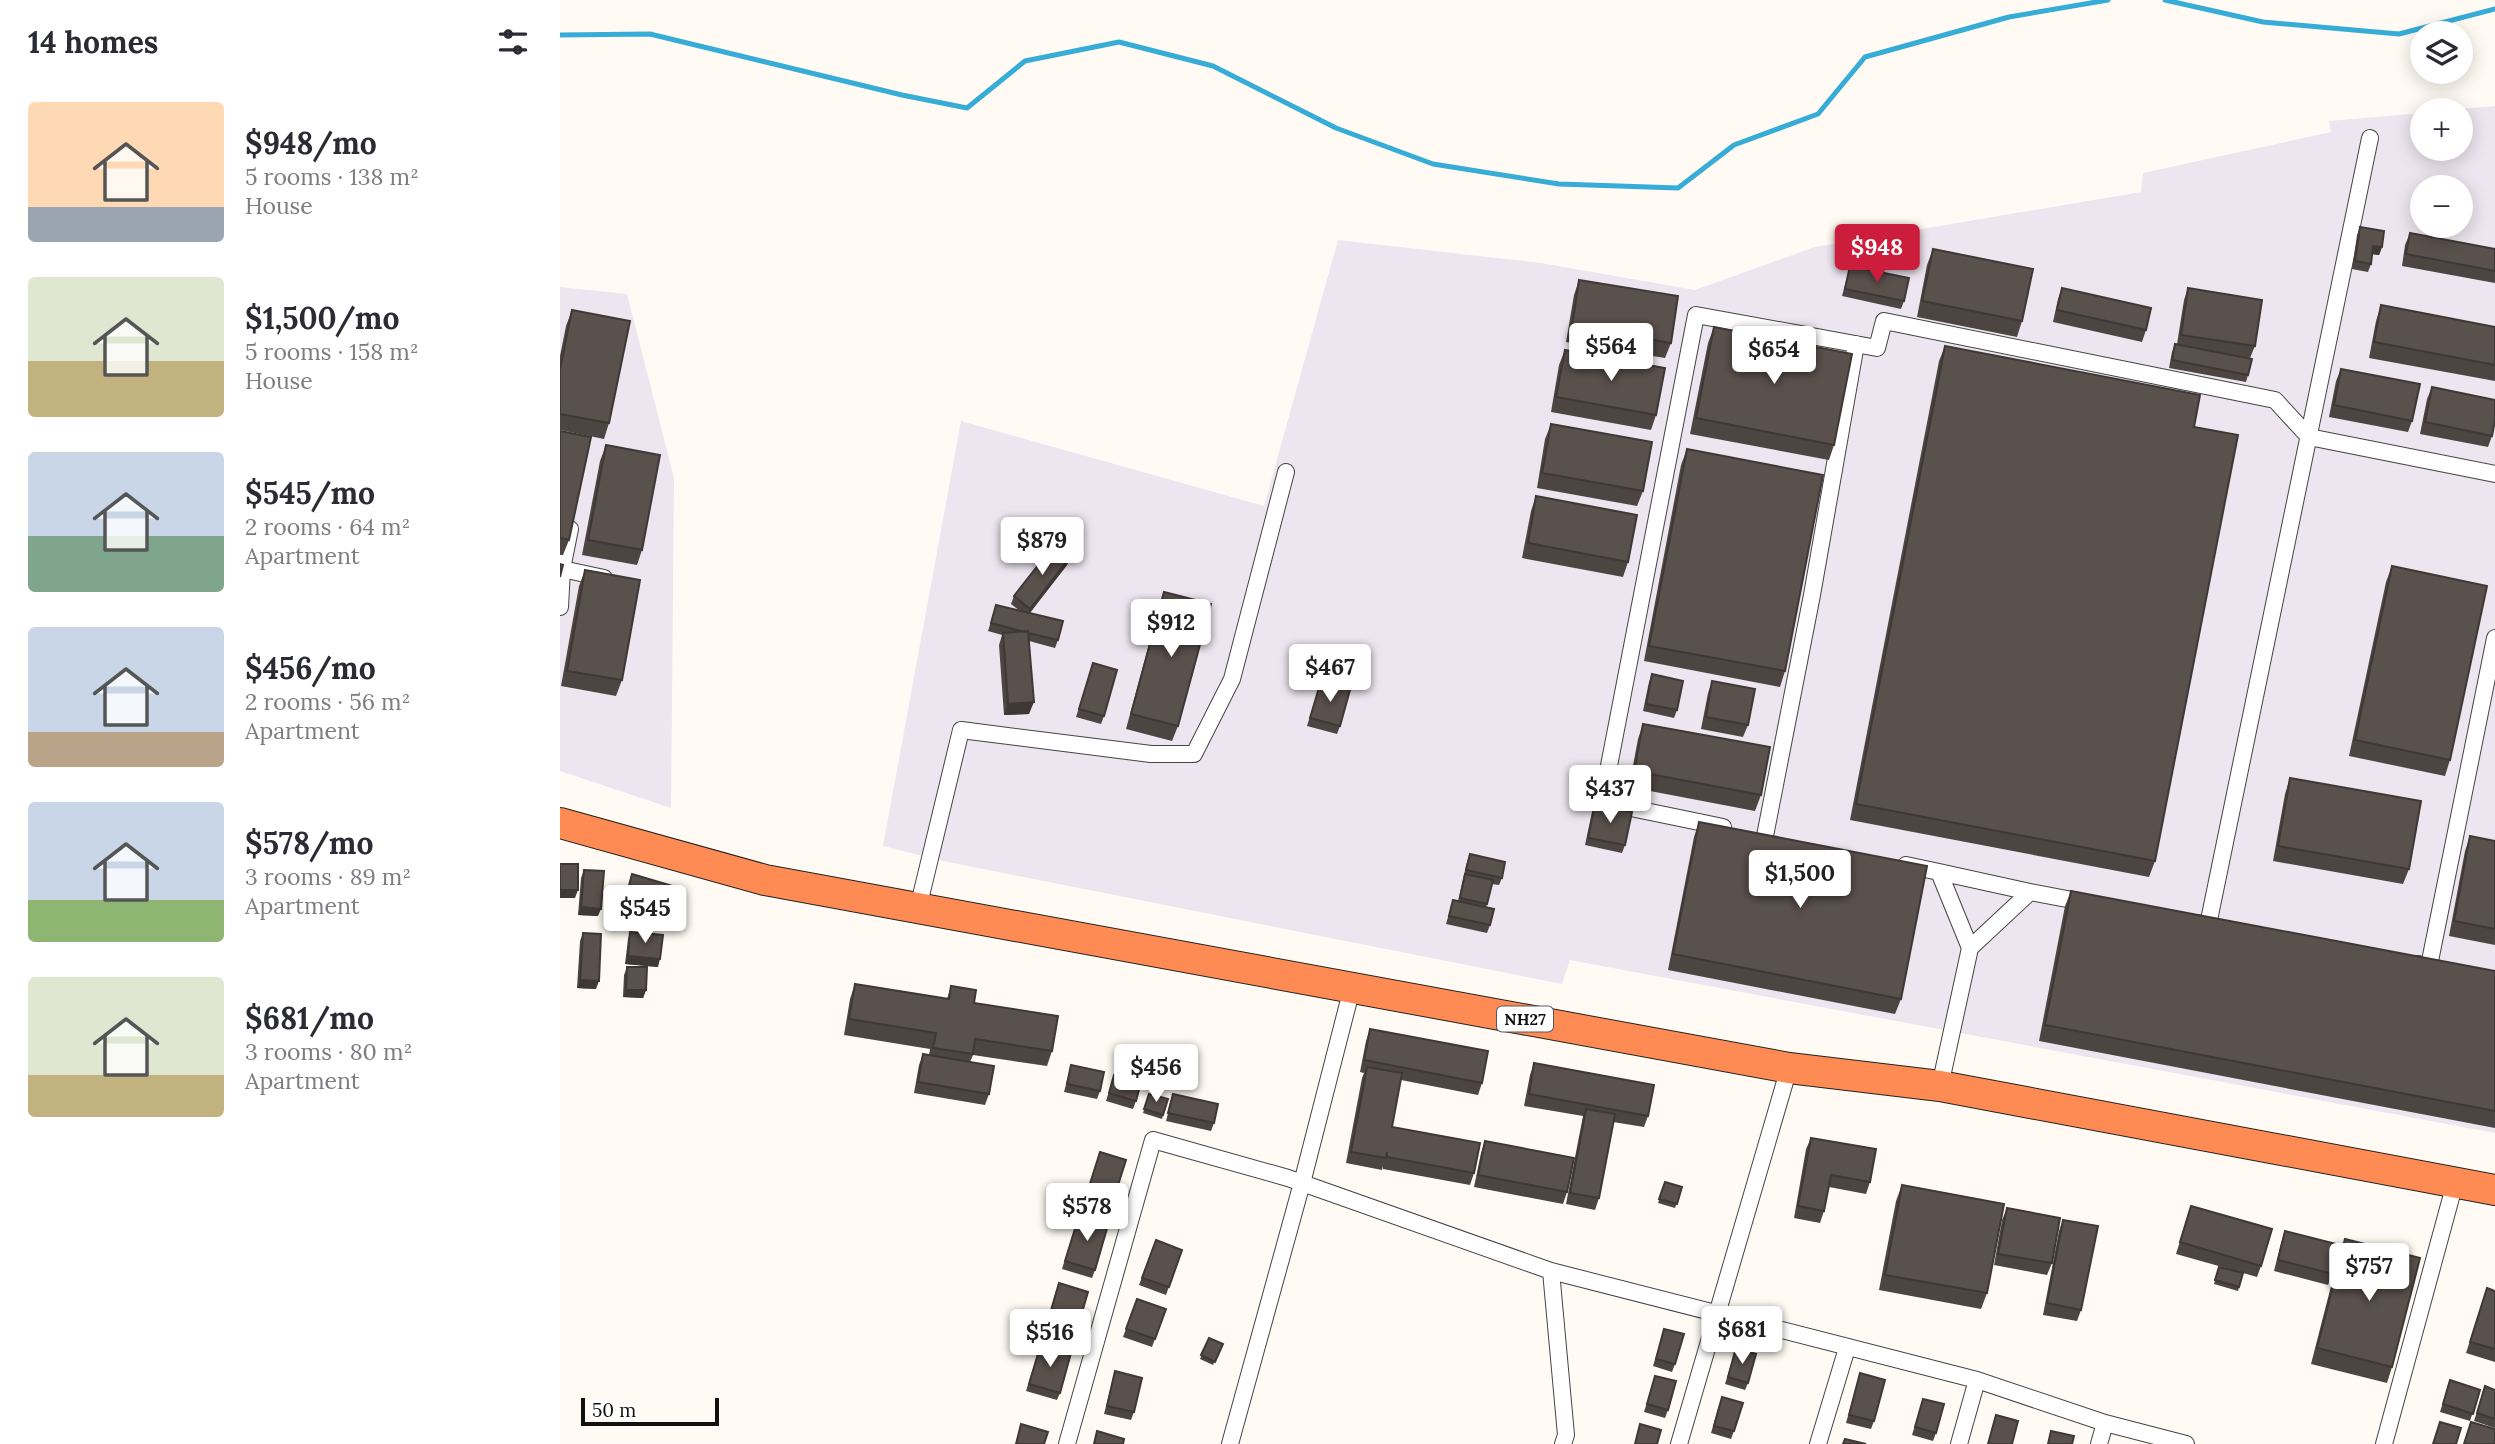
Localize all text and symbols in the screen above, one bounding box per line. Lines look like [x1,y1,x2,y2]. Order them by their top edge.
map controls [2410,21,2473,238]
button: layers [2410,21,2473,84]
text: 14 homes [28,23,158,61]
icon: filters [494,23,532,61]
button: + [2410,98,2473,161]
text: $948/mo [245,124,377,162]
icon: home [84,130,168,214]
text: 5 rooms · 138 m² [245,162,419,191]
button: − [2410,175,2473,238]
text: House [245,191,313,220]
pin: $948 [1836,224,1918,284]
text: $948 [1851,232,1903,261]
text: $1,500/mo [245,299,399,337]
icon: home [84,305,168,389]
pin: $564 [1570,324,1652,383]
pin: $654 [1733,326,1815,386]
text: $564 [1585,331,1637,360]
text: $654 [1748,334,1800,363]
text: 5 rooms · 158 m² [245,337,419,366]
text: House [245,366,313,395]
text: $545/mo [245,474,375,512]
icon: home [84,480,168,564]
text: 2 rooms · 64 m² [245,512,410,541]
pin: $879 [1001,518,1083,577]
text: $879 [1017,525,1067,554]
text: Apartment [245,541,360,570]
pin: $912 [1130,600,1212,659]
text: $912 [1147,607,1195,636]
pin: $467 [1289,644,1371,704]
text: $456/mo [245,649,376,687]
text: $467 [1305,652,1355,681]
icon: home [84,655,168,739]
text: 2 rooms · 56 m² [245,687,410,716]
text: Apartment [245,716,360,745]
pin: $437 [1569,766,1651,825]
text: $437 [1585,773,1635,802]
text: $578/mo [245,824,373,862]
icon: home [84,830,168,914]
pin: $1,500 [1743,850,1857,910]
text: $1,500 [1765,858,1835,887]
text: 3 rooms · 89 m² [245,862,411,891]
pin: $545 [604,886,686,945]
text: Apartment [245,891,360,920]
text: $545 [619,893,671,922]
text: $681/mo [245,999,374,1037]
icon: home [84,1005,168,1089]
road number: NH27 [1497,1007,1553,1032]
text: 3 rooms · 80 m² [245,1037,412,1066]
pin: $456 [1115,1044,1197,1104]
text: $456 [1130,1052,1182,1081]
text: Apartment [245,1066,360,1095]
pin: $578 [1046,1184,1128,1243]
text: $578 [1062,1191,1112,1220]
pin: $757 [2328,1244,2410,1303]
text: $757 [2345,1251,2393,1280]
pin: $681 [1701,1306,1783,1366]
pin: $516 [1009,1310,1091,1369]
text: $681 [1717,1314,1767,1343]
text: $516 [1026,1317,1074,1346]
scale bar [581,1395,719,1427]
text: 50 m [592,1398,636,1422]

